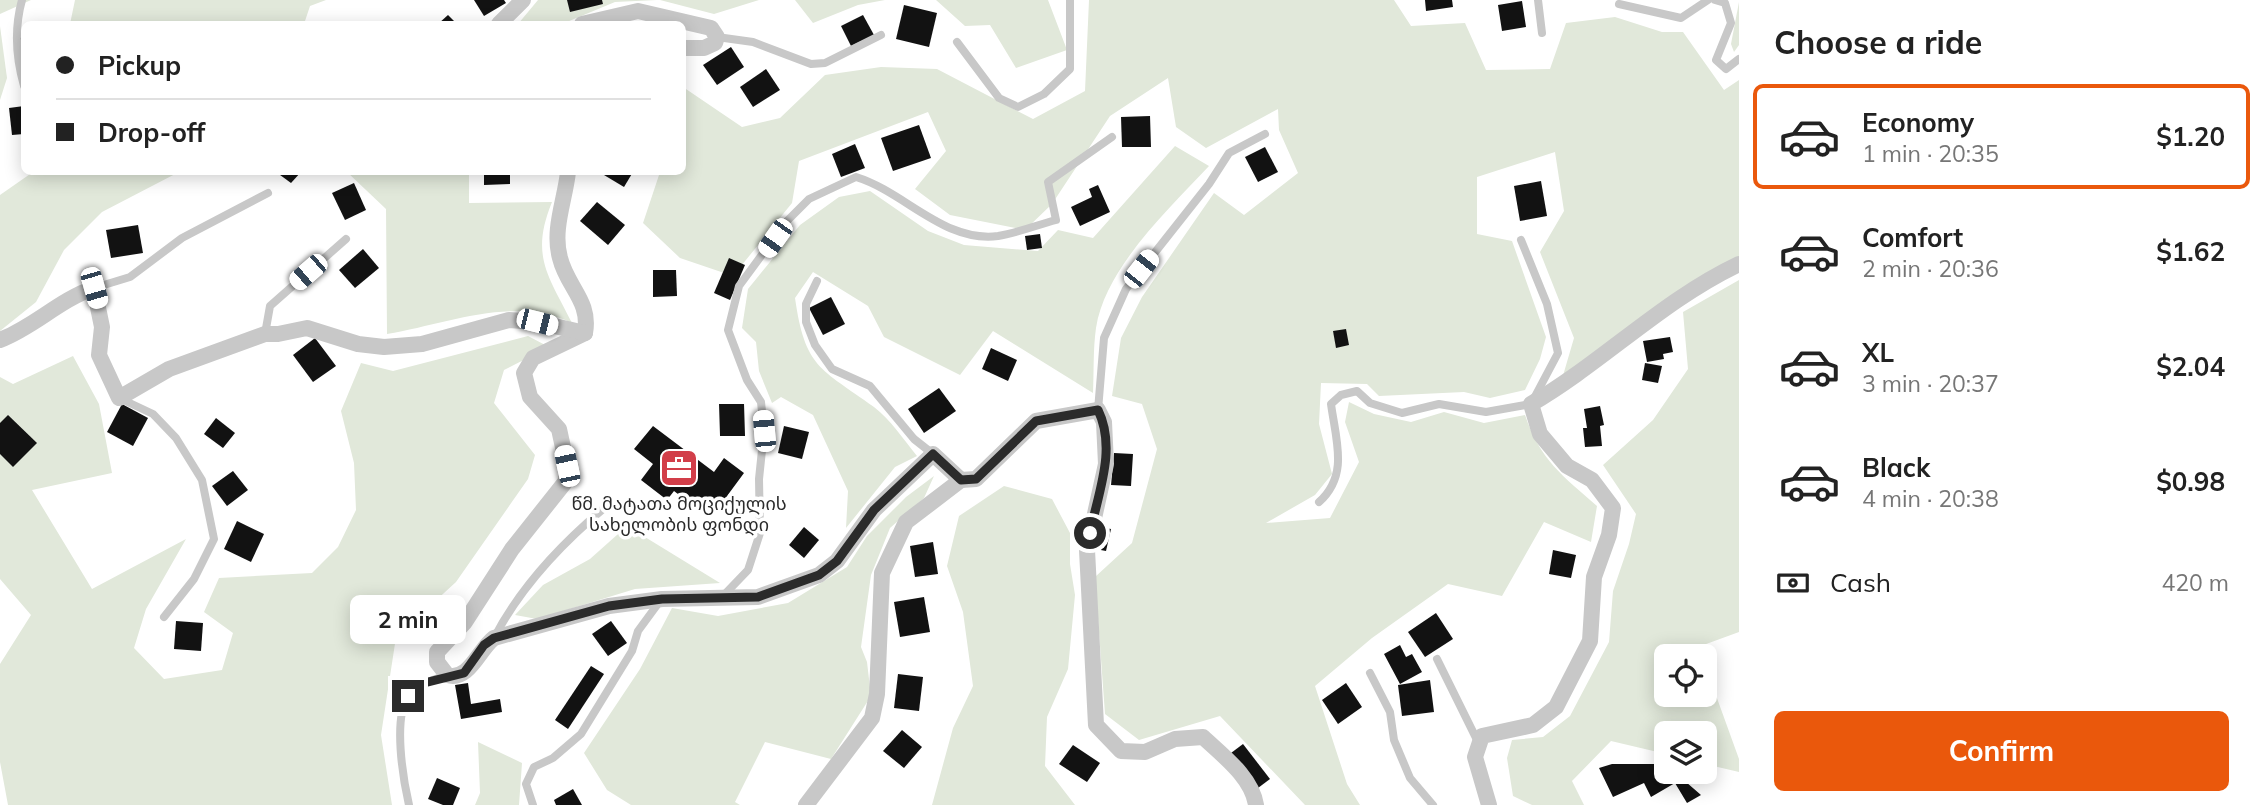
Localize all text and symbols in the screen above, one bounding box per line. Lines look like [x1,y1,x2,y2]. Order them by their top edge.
text: Choose a ride [1774,22,1982,62]
text: Pickup [98,49,181,82]
icon: car [1778,105,1841,168]
text: Economy [1862,106,1974,139]
text: Drop-off [98,116,205,149]
text: $1.20 [2156,120,2225,153]
text: 1 min · 20:35 [1862,139,1999,168]
car [755,215,796,261]
icon: car [1778,220,1841,283]
text: Comfort [1862,221,1963,254]
text: $1.62 [2156,235,2225,268]
car [1120,246,1163,292]
car [286,250,331,294]
text: 2 min · 20:36 [1862,254,1999,283]
car [79,265,110,311]
car [515,307,560,337]
icon: car [1778,335,1841,398]
text: XL [1862,336,1894,369]
text: $2.04 [2156,350,2225,383]
text: 3 min · 20:37 [1862,369,1999,398]
car [752,409,777,453]
car [553,443,582,489]
office icon: წმ. მატათა მოციქულის სახელობის ფონდი [658,447,700,489]
icon: car [1778,450,1841,513]
text: Black [1862,451,1930,484]
text: $0.98 [2156,465,2225,498]
text: 4 min · 20:38 [1862,484,1999,513]
place label: წმ. მატათა მოციქულის სახელობის ფონდი [571,492,787,536]
route start [1074,517,1106,549]
icon: cash [1774,564,1812,602]
text: Cash [1830,566,1891,599]
text: 420 m [2161,568,2229,597]
callout: 2 min [350,594,466,644]
text: 2 min [378,605,438,634]
map controls [1654,644,1717,784]
button: locate [1654,644,1717,707]
route end [392,680,424,712]
button: Confirm [1774,711,2229,791]
button: layers [1654,721,1717,784]

